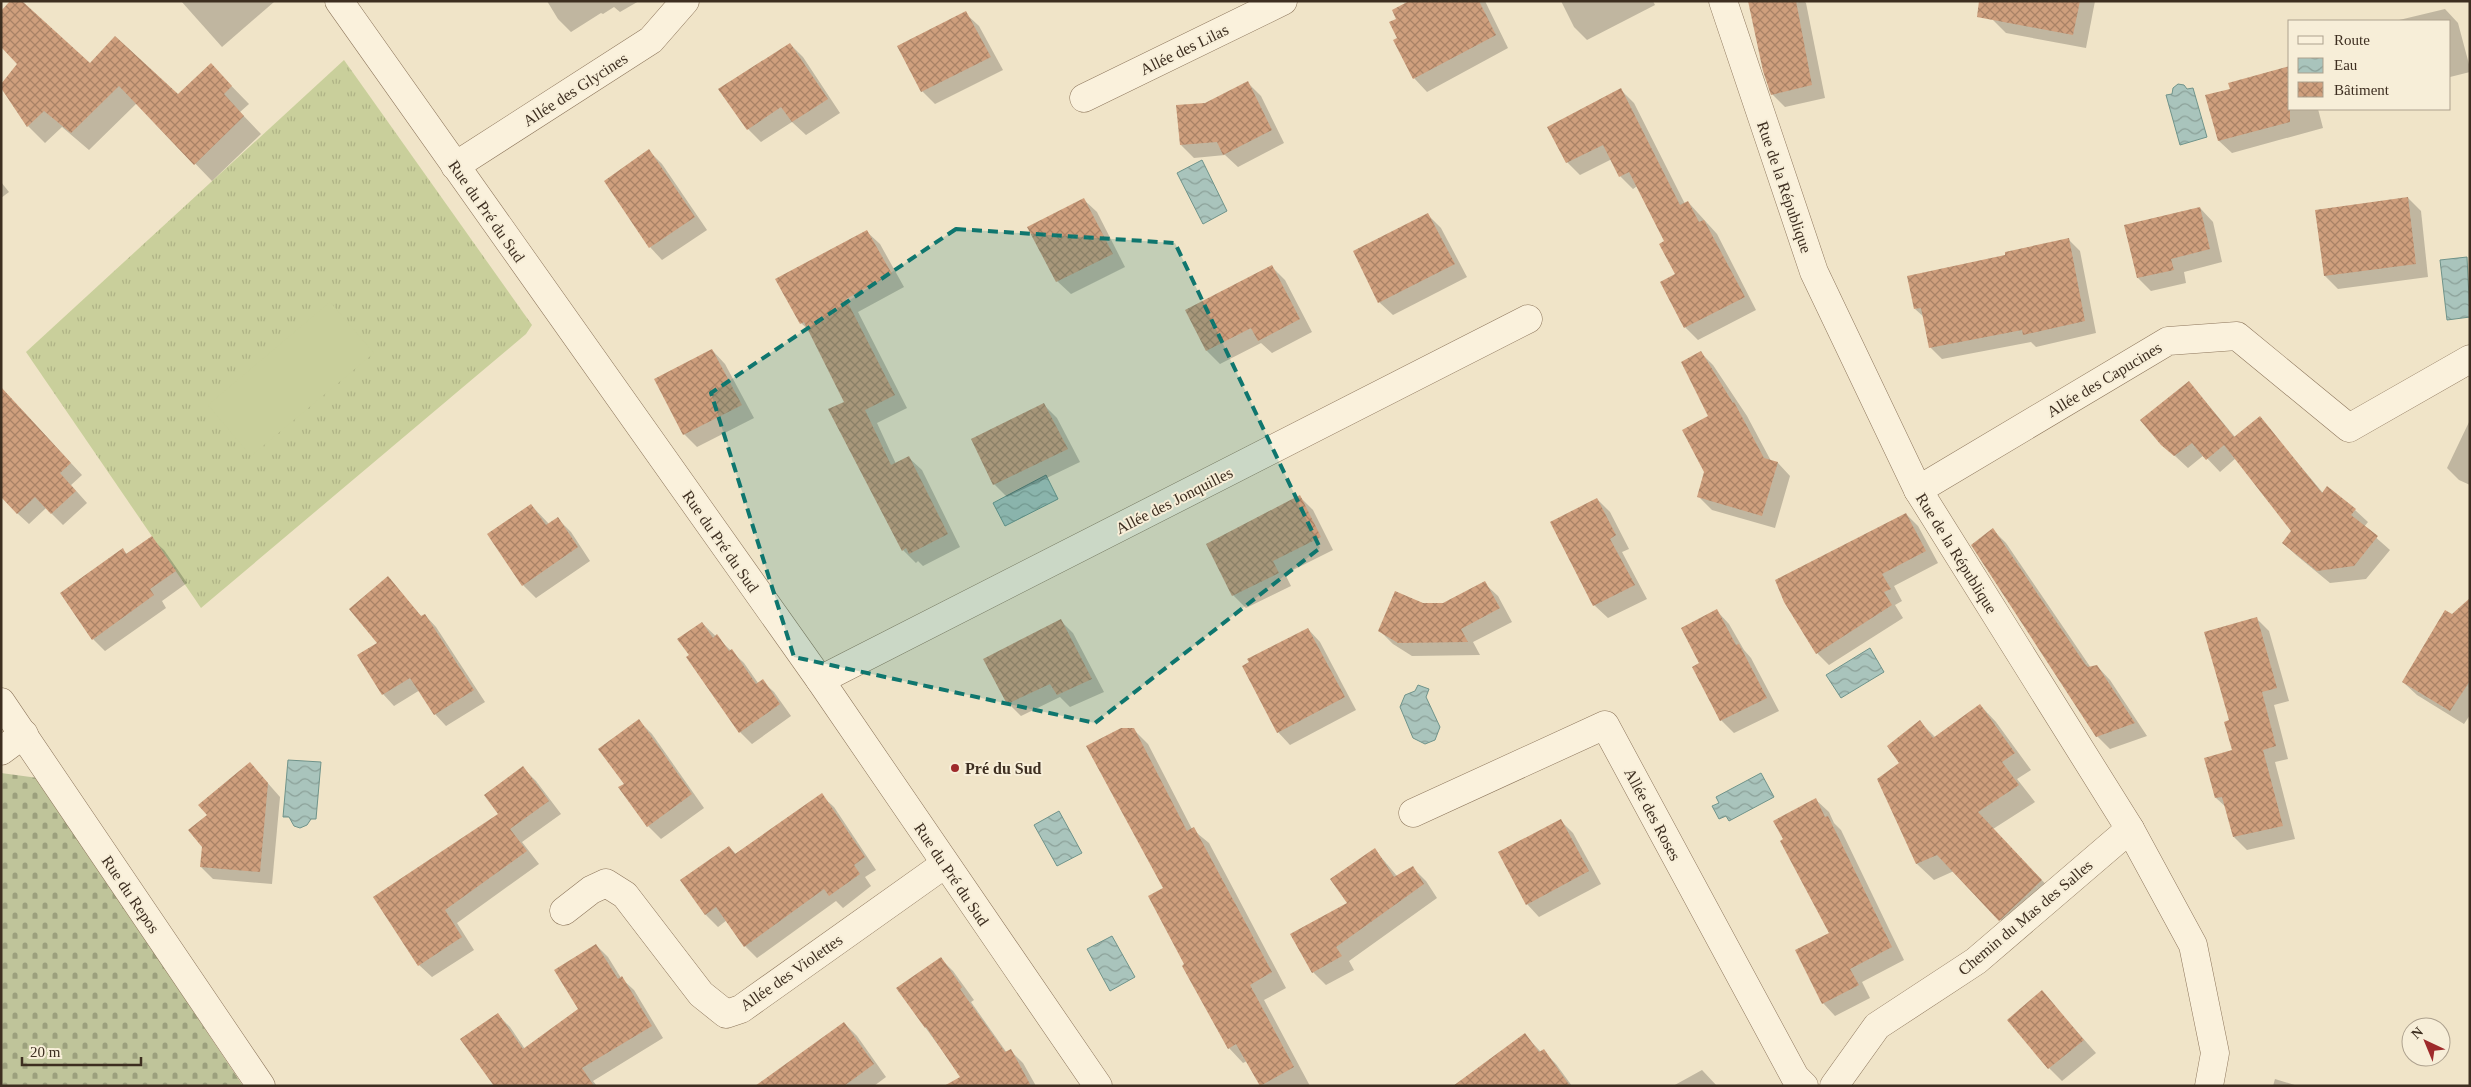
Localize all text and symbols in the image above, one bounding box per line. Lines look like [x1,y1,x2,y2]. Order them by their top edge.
legend [2288,20,2451,110]
street label: Allée des Lilas [1137,21,1231,78]
text: Route [2334,32,2370,48]
street label: Allée des Glycines [520,49,631,130]
text: Eau [2334,57,2358,73]
text: Bâtiment [2334,82,2390,98]
street label: Rue de la République [1753,119,1815,256]
street label: Rue du Pré du Sud [445,157,528,265]
street label: Allée des Capucines [2044,339,2165,421]
street label: Allée des Jonquilles [1113,464,1236,538]
street label: Rue du Pré du Sud [679,487,762,595]
street label: Rue de la République [1912,490,2000,617]
place label: Pré du Sud [965,760,1042,777]
marker: Pré du Sud [949,762,961,774]
street label: Allée des Roses [1621,765,1684,863]
street label: Rue du Pré du Sud [911,820,992,929]
street label: Rue du Repos [98,852,163,937]
street label: Chemin du Mas des Salles [1955,856,2096,978]
street label: Allée des Violettes [737,931,846,1014]
north arrow [2401,1017,2451,1067]
text: N [2408,1024,2426,1042]
scale bar [22,1034,141,1066]
text: 20 m [30,1044,61,1060]

